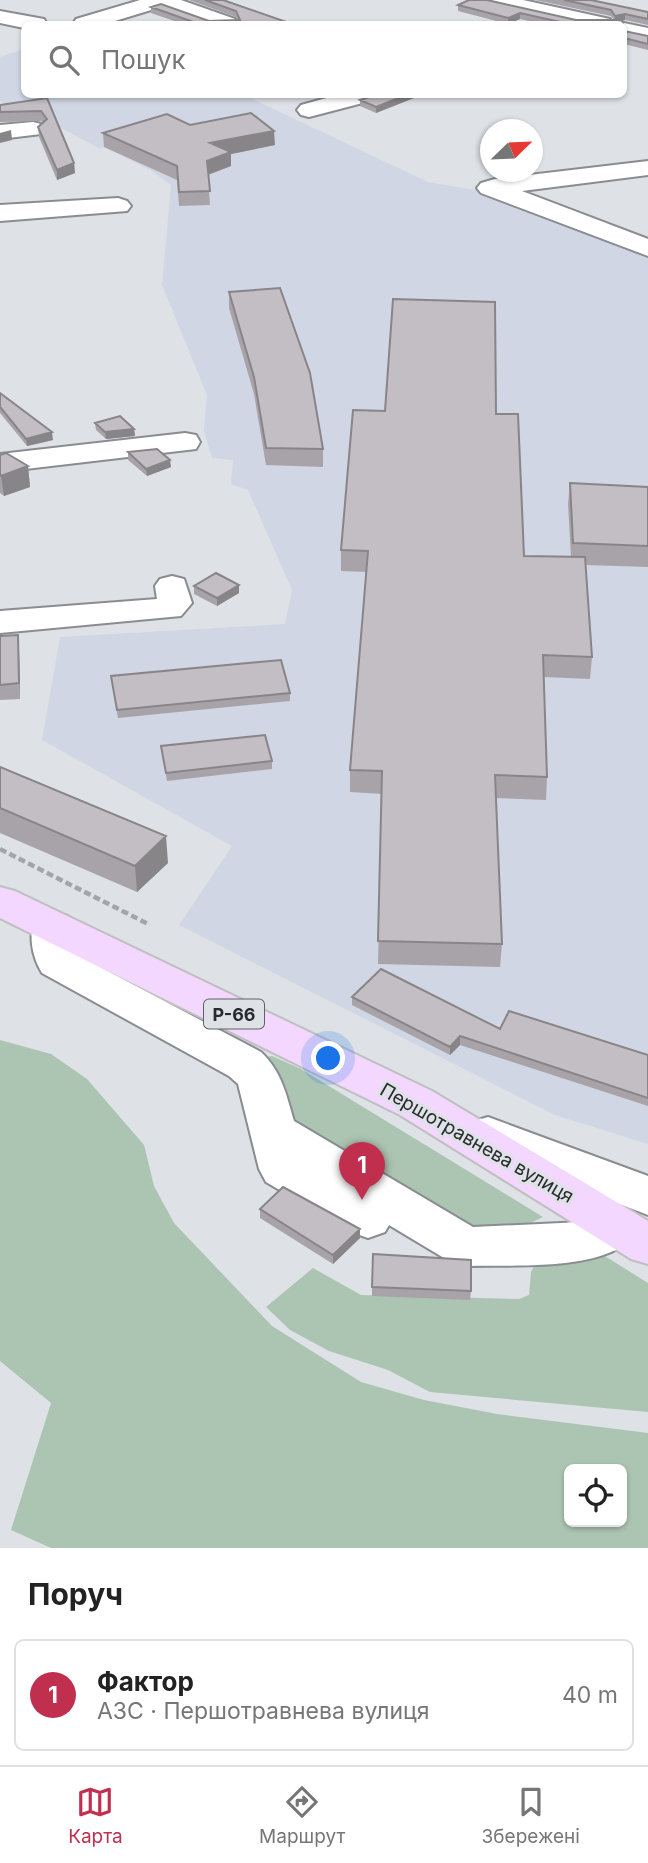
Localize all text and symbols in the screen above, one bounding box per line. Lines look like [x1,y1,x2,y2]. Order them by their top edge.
search box [21,21,627,98]
icon: search [45,41,83,79]
text: Пошук [101,44,186,75]
north arrow [480,119,543,182]
road number: Р-66 [204,1000,264,1028]
your location [311,1041,345,1075]
street label: Першотравнева вулиця [376,1078,578,1208]
pin: 1 [339,1142,385,1200]
map controls [564,1464,627,1527]
button: locate [564,1464,627,1527]
text: Поруч [28,1576,123,1612]
text: Фактор [97,1666,194,1697]
text: 1 [48,1681,58,1709]
text: 40 m [562,1681,618,1709]
text: АЗС · Першотравнева вулиця [97,1697,430,1725]
tab: Карта [68,1783,123,1848]
tab: Маршрут [259,1783,345,1848]
tab: Збережені [482,1783,580,1848]

